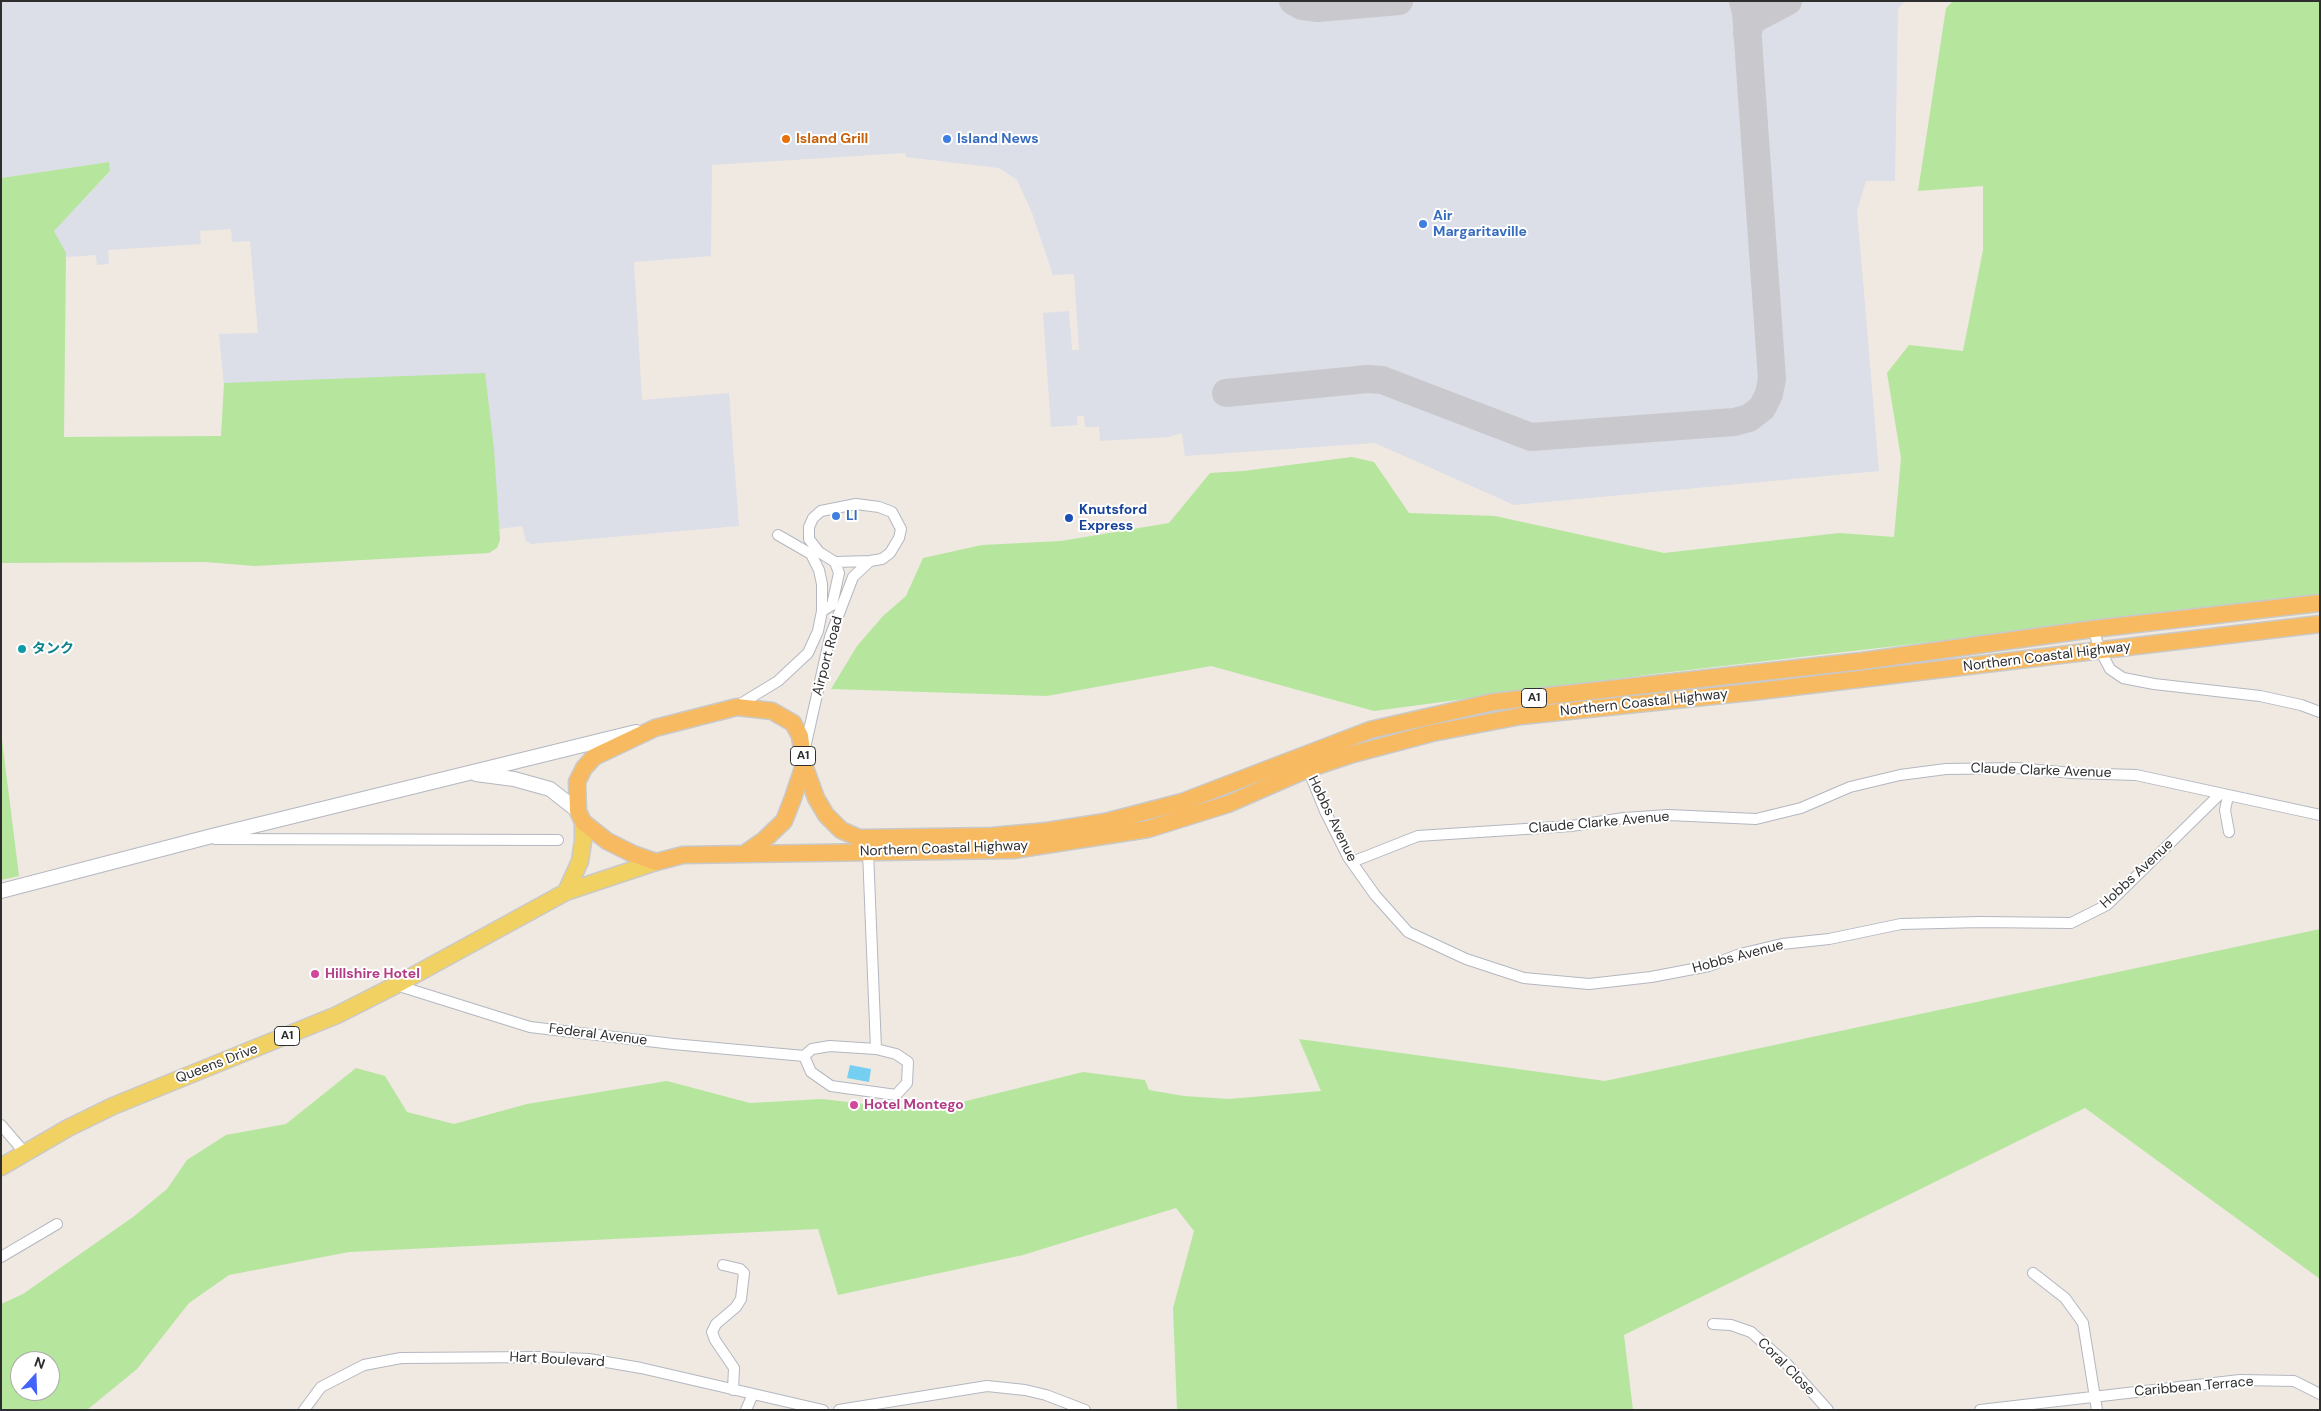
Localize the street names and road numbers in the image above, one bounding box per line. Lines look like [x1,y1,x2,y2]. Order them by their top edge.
street label: Airport Road [809,614,847,698]
street label: Northern Coastal Highway [1962,638,2132,676]
street label: Northern Coastal Highway [1559,686,1729,720]
road number: A1 [1522,688,1546,708]
road number: A1 [790,746,816,766]
street label: Claude Clarke Avenue [1970,760,2112,782]
street label: Hobbs Avenue [1304,773,1360,865]
street label: Claude Clarke Avenue [1528,808,1670,838]
street label: Hobbs Avenue [2097,836,2177,912]
street label: Northern Coastal Highway [859,838,1029,860]
street label: Hobbs Avenue [1691,937,1785,977]
street label: Federal Avenue [548,1021,648,1049]
road number: A1 [274,1026,300,1046]
street label: Queens Drive [174,1041,260,1087]
street label: Coral Close [1754,1335,1818,1399]
street label: Hart Boulevard [509,1349,605,1371]
street label: Caribbean Terrace [2134,1373,2254,1401]

